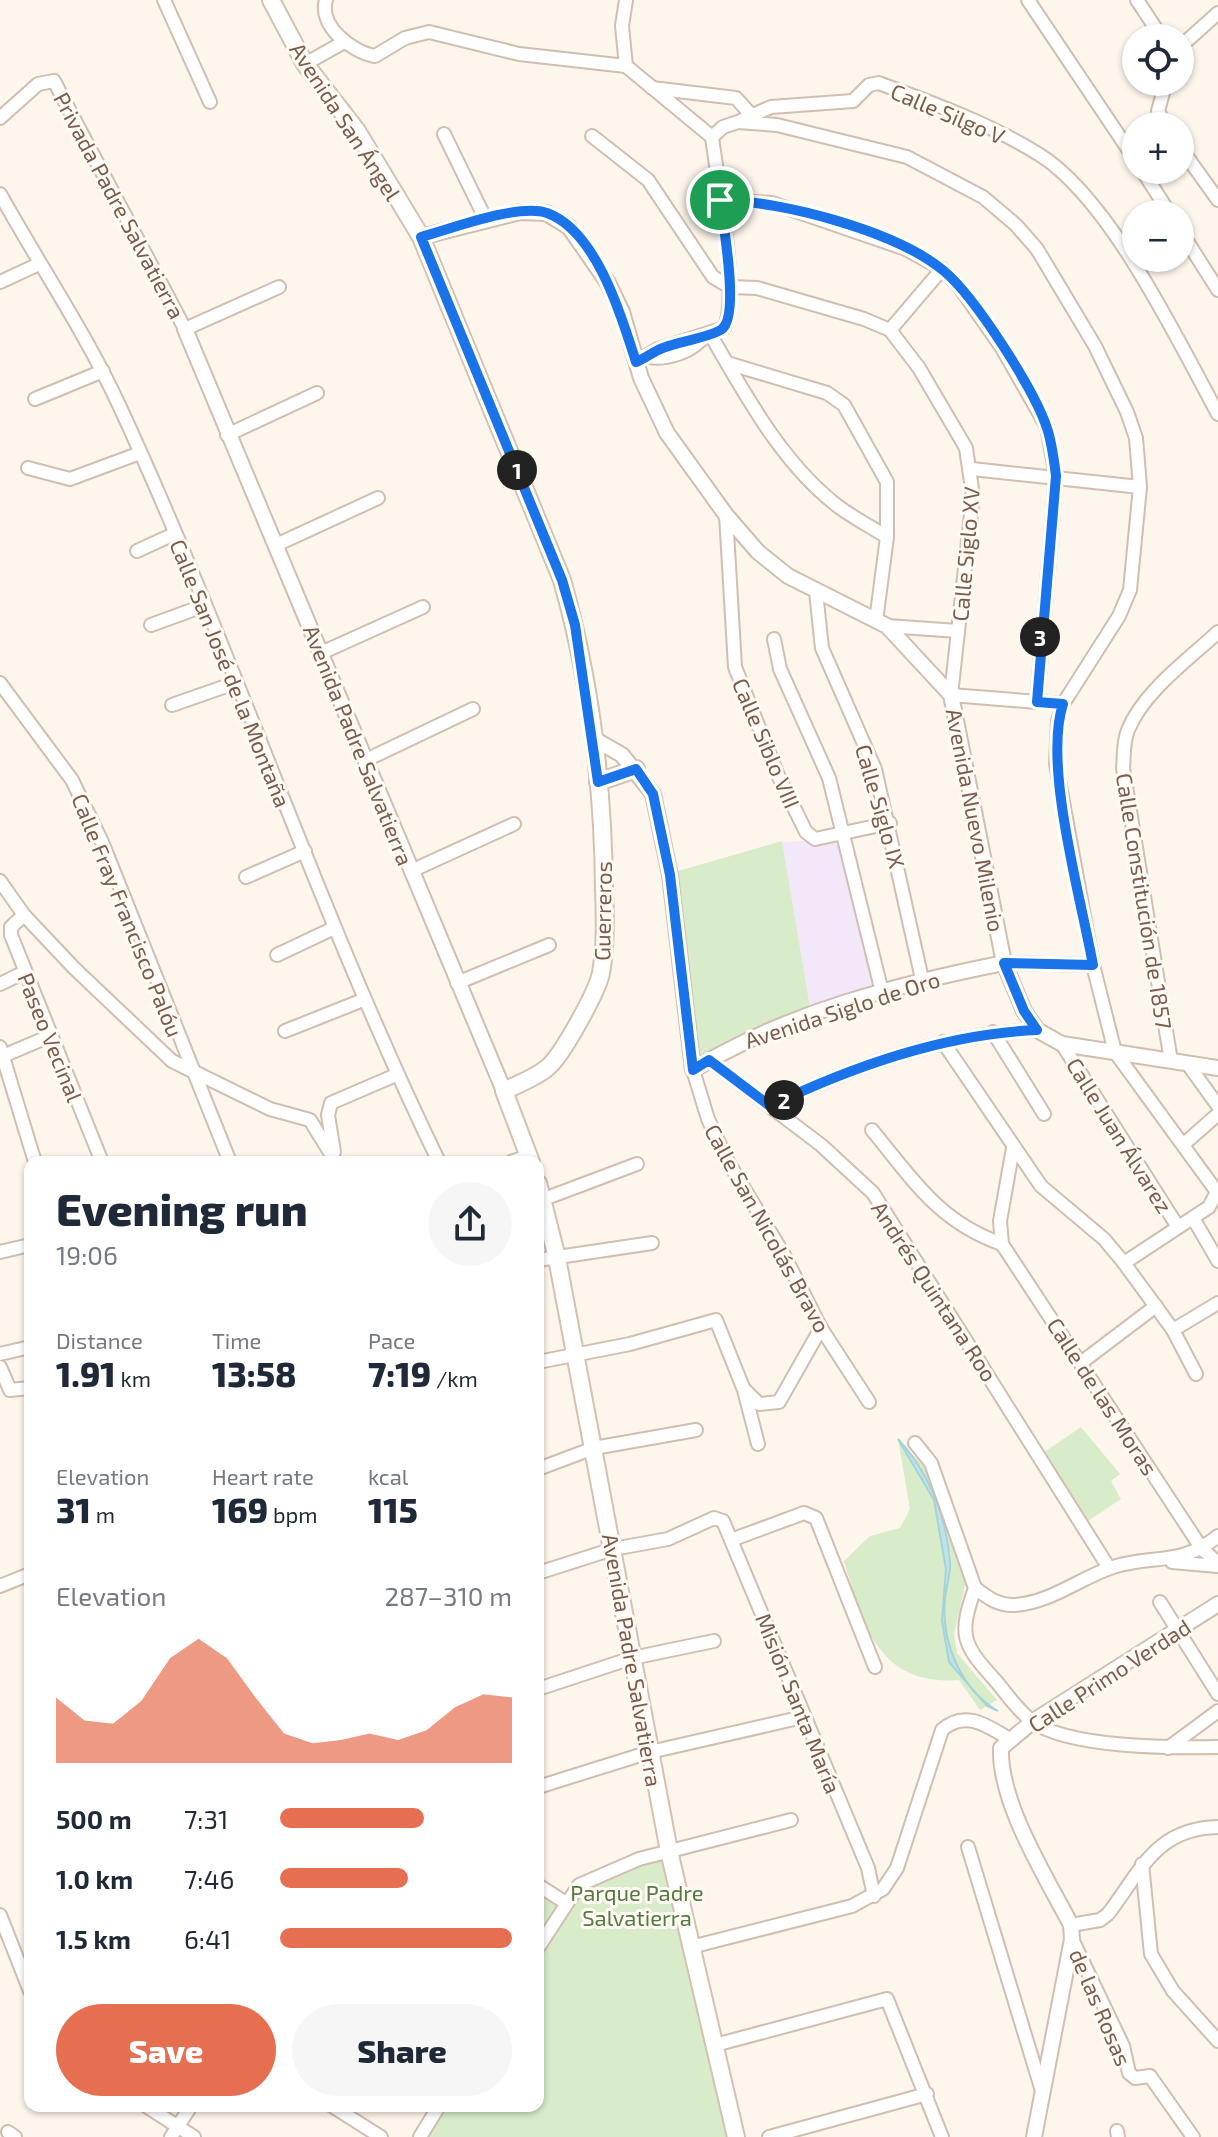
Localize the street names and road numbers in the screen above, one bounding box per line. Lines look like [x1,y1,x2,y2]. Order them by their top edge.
street label: Avenida San Ángel [285,37,407,205]
street label: Calle Silgo V [887,77,1009,149]
street label: Privada Padre Salvatierra [49,87,191,323]
street label: Calle Siglo XV [946,485,984,622]
street label: Calle San José de la Montaña [165,535,297,811]
street label: Avenida Padre Salvatierra [299,621,419,869]
street label: Calle Siblo VIII [728,674,806,812]
street label: Avenida Nuevo Milenio [942,706,1010,934]
street label: Calle Siglo IX [851,741,911,871]
street label: Calle Constitución de 1857 [1112,771,1178,1031]
street label: Calle Fray Francisco Palóu [67,790,189,1040]
street label: Guerreros [588,861,616,961]
street label: Avenida Siglo de Oro [741,965,943,1053]
street label: Paseo Vecinal [13,969,89,1106]
street label: Calle Juan Álvarez [1062,1053,1178,1217]
street label: Calle San Nicolás Bravo [700,1119,836,1337]
street label: Andrés Quintana Roo [866,1196,1003,1387]
street label: Calle de las Moras [1042,1312,1164,1480]
street label: Avenida Padre Salvatierra [598,1531,668,1789]
street label: Misión Santa María [751,1609,847,1797]
street label: Calle Primo Verdad [1023,1613,1195,1737]
street label: de las Rosas [1065,1945,1137,2069]

